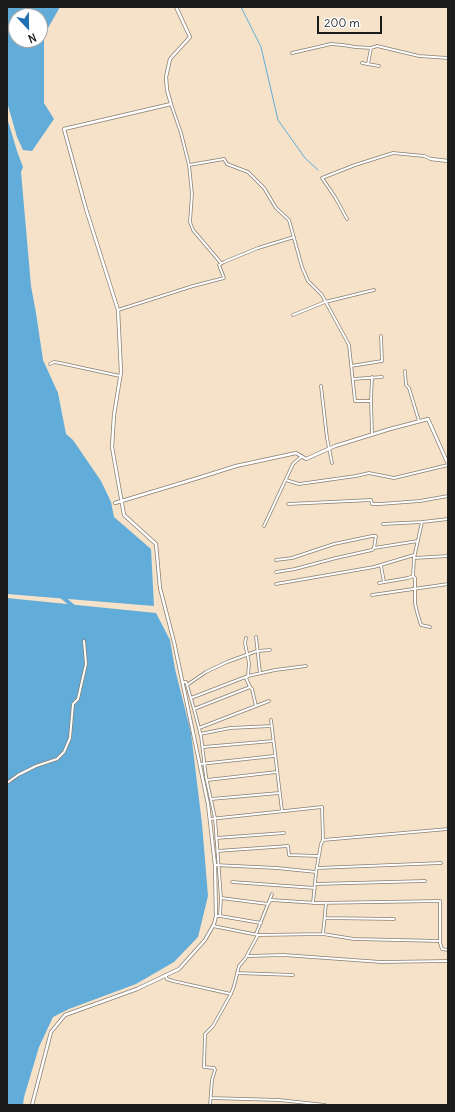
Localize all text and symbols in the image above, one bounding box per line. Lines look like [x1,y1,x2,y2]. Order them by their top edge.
north arrow [8,8,48,48]
scale bar [319,8,384,34]
text: 200 m [324,15,360,30]
text: N [26,30,38,46]

